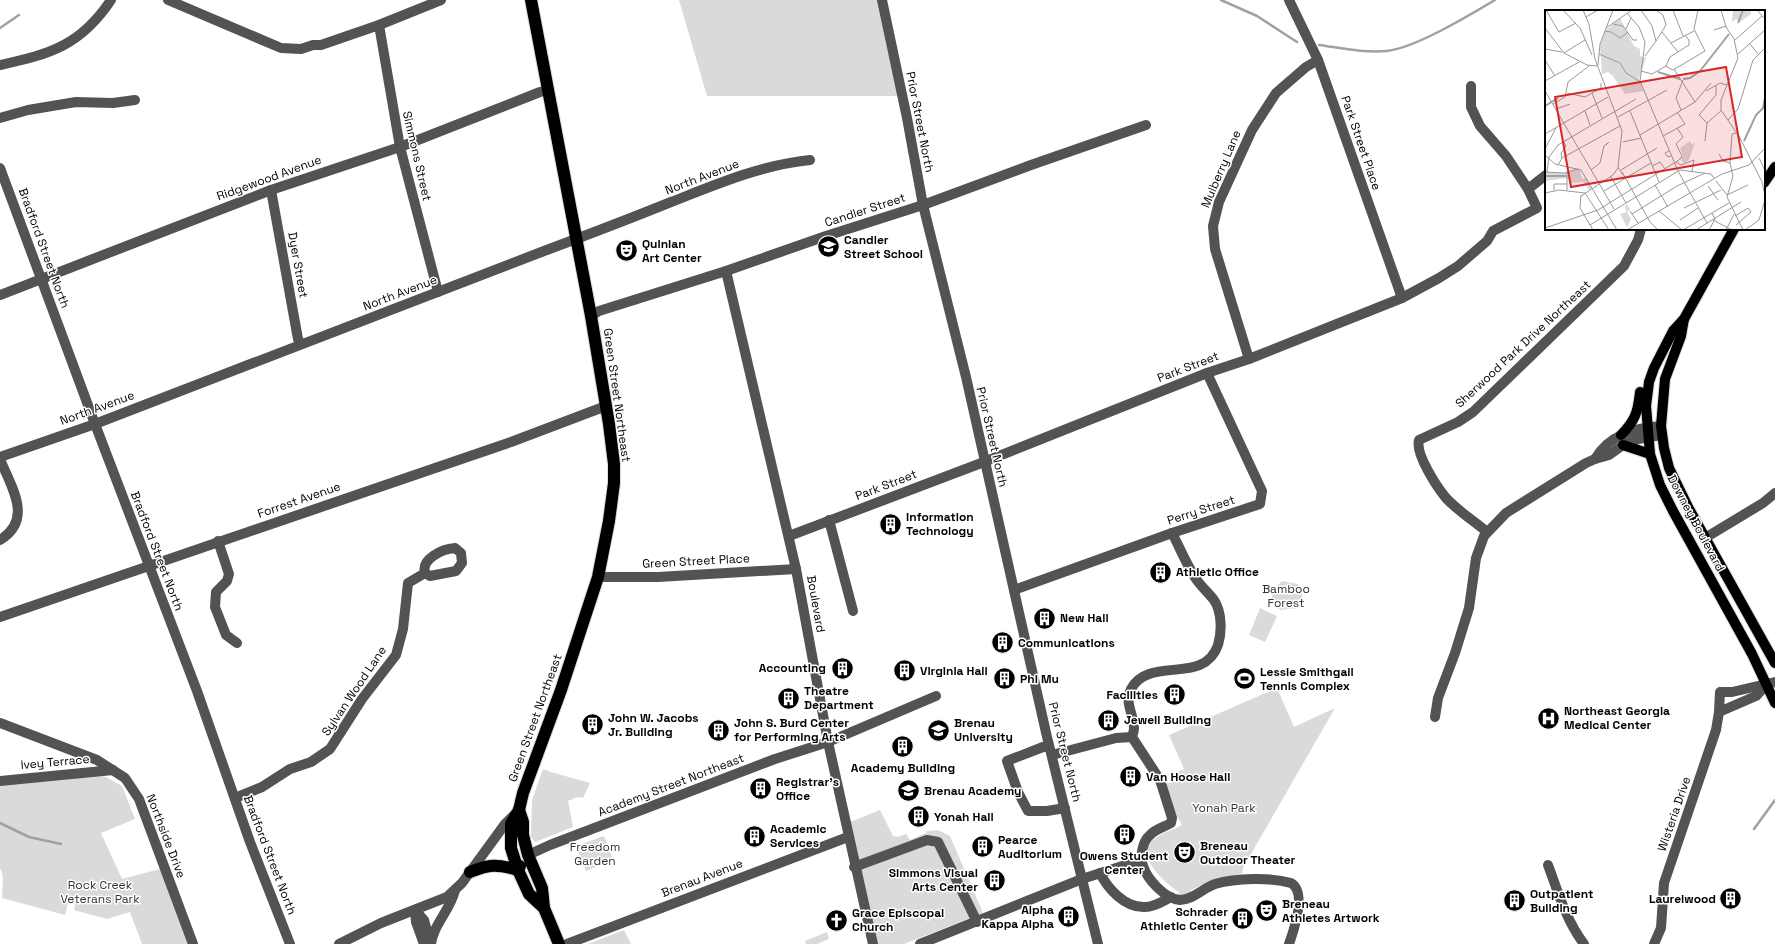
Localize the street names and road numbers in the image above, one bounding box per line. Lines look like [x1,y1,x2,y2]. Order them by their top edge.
street label: Prior Street North [902,70,938,174]
street label: Park Street Place [1337,94,1385,192]
street label: Simmons Street [399,109,435,203]
street label: Mulberry Lane [1197,128,1245,210]
street label: Ridgewood Avenue [214,152,324,204]
street label: North Avenue [663,156,741,198]
street label: Bradford Street North [15,186,73,310]
street label: Candler Street [823,189,907,231]
street label: Dyer Street [284,231,312,299]
street label: North Avenue [361,272,439,314]
street label: Sherwood Park Drive Northeast [1452,277,1594,411]
street label: Green Street Northeast [600,327,634,463]
street label: Park Street [1155,348,1221,386]
street label: Prior Street North [973,385,1011,489]
street label: North Avenue [58,387,136,429]
street label: Park Street [853,466,919,504]
street label: Downey Boulevard [1664,472,1728,574]
street label: Forrest Avenue [255,478,343,522]
street label: Bradford Street North [127,489,187,613]
street label: Perry Street [1165,492,1237,528]
street label: Green Street Place [642,550,750,572]
street label: Boulevard [803,574,829,634]
street label: Sylvan Wood Lane [318,643,390,739]
street label: Green Street Northeast [504,652,566,784]
street label: Prior Street North [1045,700,1085,804]
street label: Academy Street Northeast [596,750,746,820]
street label: Ivey Terrace [20,751,90,773]
street label: Wisteria Drive [1654,774,1694,854]
street label: Northside Drive [143,792,189,880]
street label: Bradford Street North [240,793,300,917]
street label: Brenau Avenue [659,855,745,901]

